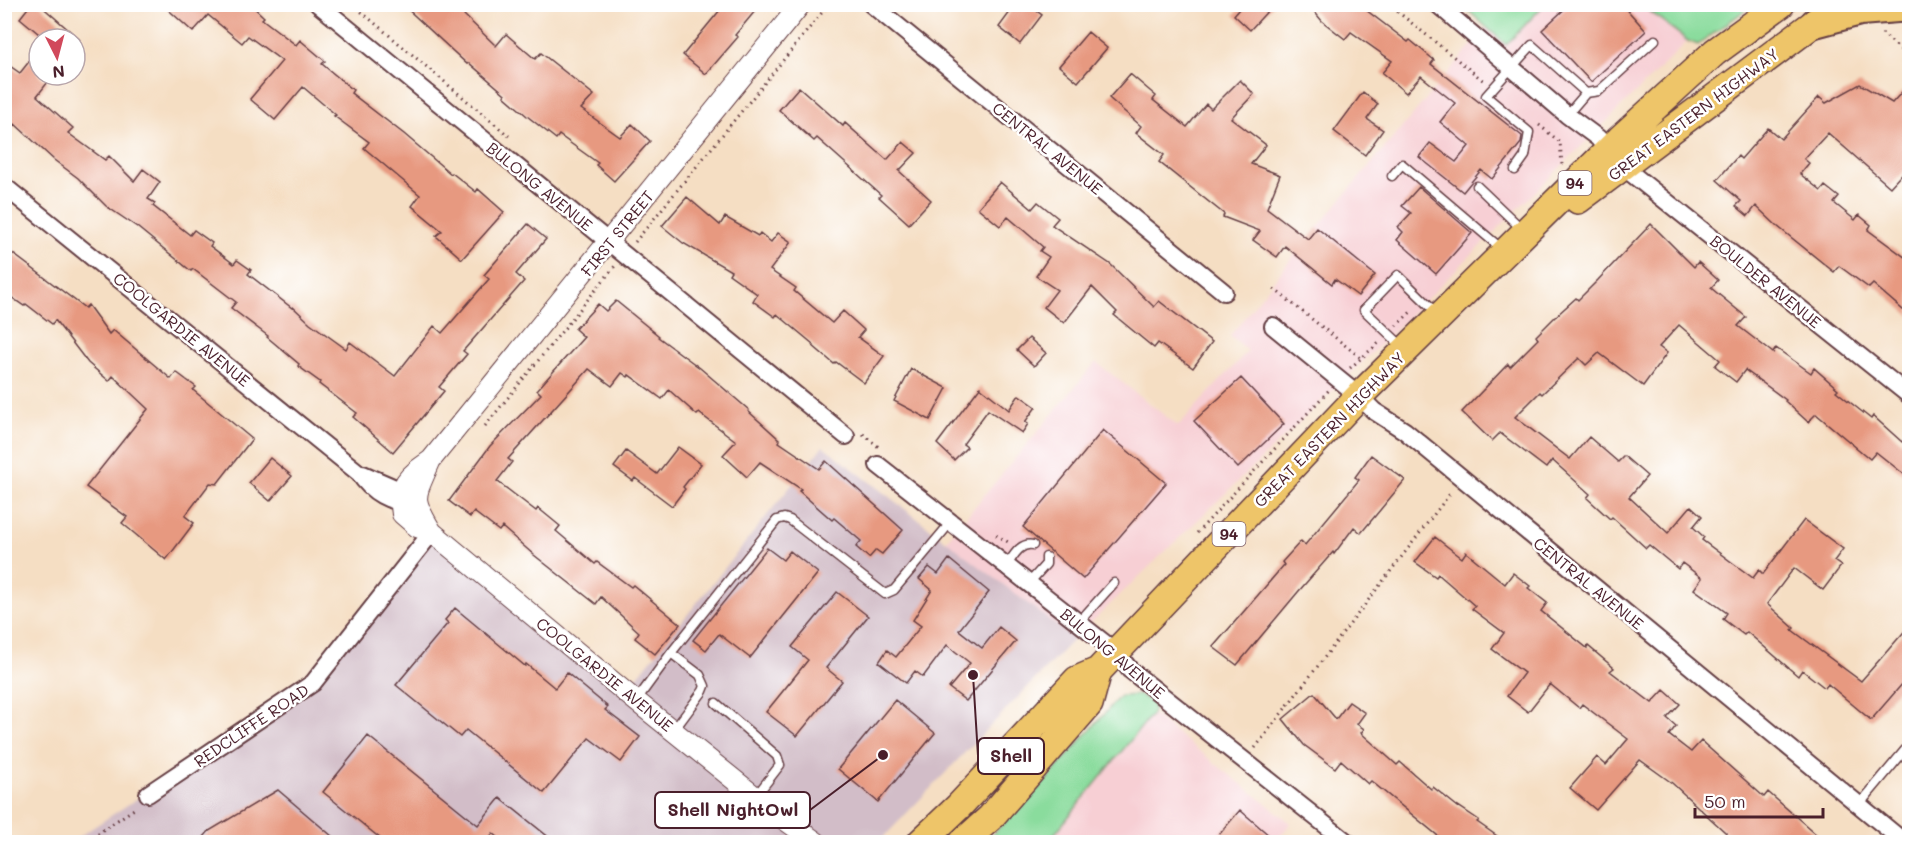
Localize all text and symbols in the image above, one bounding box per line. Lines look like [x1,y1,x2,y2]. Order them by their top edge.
north arrow [27,27,87,87]
street label: GREAT EASTERN HIGHWAY [1604,43,1782,185]
text: N [51,61,66,83]
street label: CENTRAL AVENUE [989,97,1107,199]
street label: BULONG AVENUE [483,137,597,235]
road number: 94 [1558,171,1592,195]
street label: FIRST STREET [576,186,658,280]
street label: BOULDER AVENUE [1706,230,1826,332]
street label: COOLGARDIE AVENUE [109,267,255,391]
street label: GREAT EASTERN HIGHWAY [1249,347,1409,511]
road number: 94 [1212,522,1246,546]
street label: CENTRAL AVENUE [1530,532,1648,634]
street label: BULONG AVENUE [1056,603,1170,703]
street label: COOLGARDIE AVENUE [532,612,678,736]
street label: REDCLIFFE ROAD [189,679,313,771]
callout: Shell [978,738,1044,774]
text: Shell [990,743,1032,767]
scale bar [1695,781,1822,819]
text: 50 m [1704,789,1746,813]
callout: Shell NightOwl [655,792,810,828]
text: Shell NightOwl [668,797,798,821]

